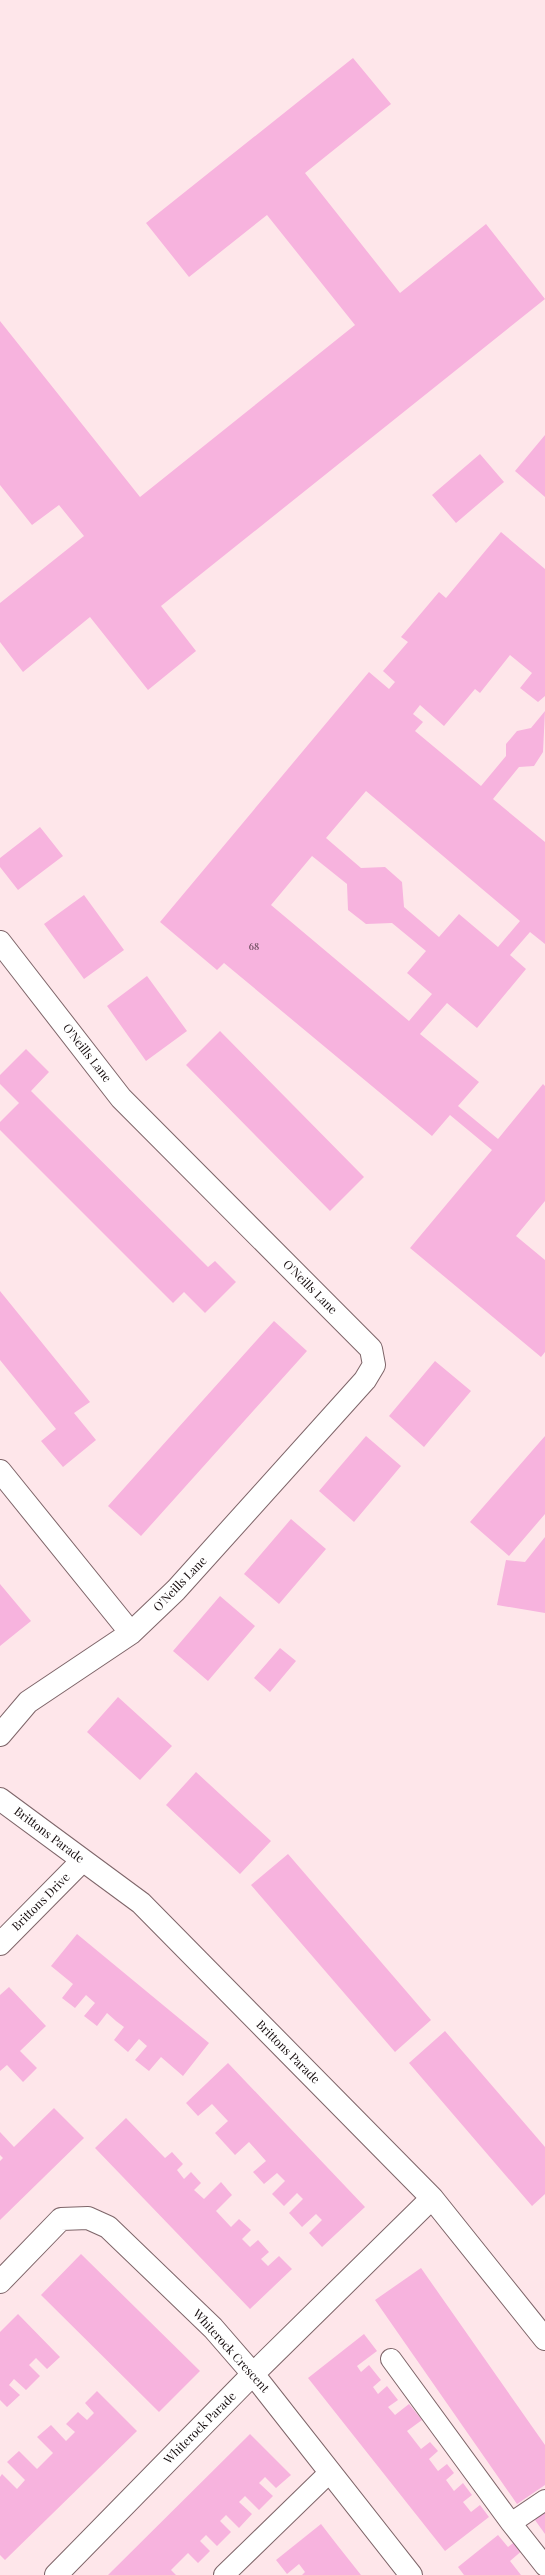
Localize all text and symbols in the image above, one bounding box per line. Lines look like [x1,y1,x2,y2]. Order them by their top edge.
house number: 68 [249,939,259,953]
street label: O'Neills Lane [60,1020,116,1085]
street label: O'Neills Lane [280,1256,341,1317]
street label: O'Neills Lane [149,1552,210,1614]
street label: Brittons Parade [11,1803,88,1866]
street label: Brittons Drive [8,1869,73,1934]
street label: Brittons Parade [253,2016,324,2087]
street label: Whiterock Crescent [189,2305,274,2396]
street label: Whiterock Parade [159,2388,239,2468]

